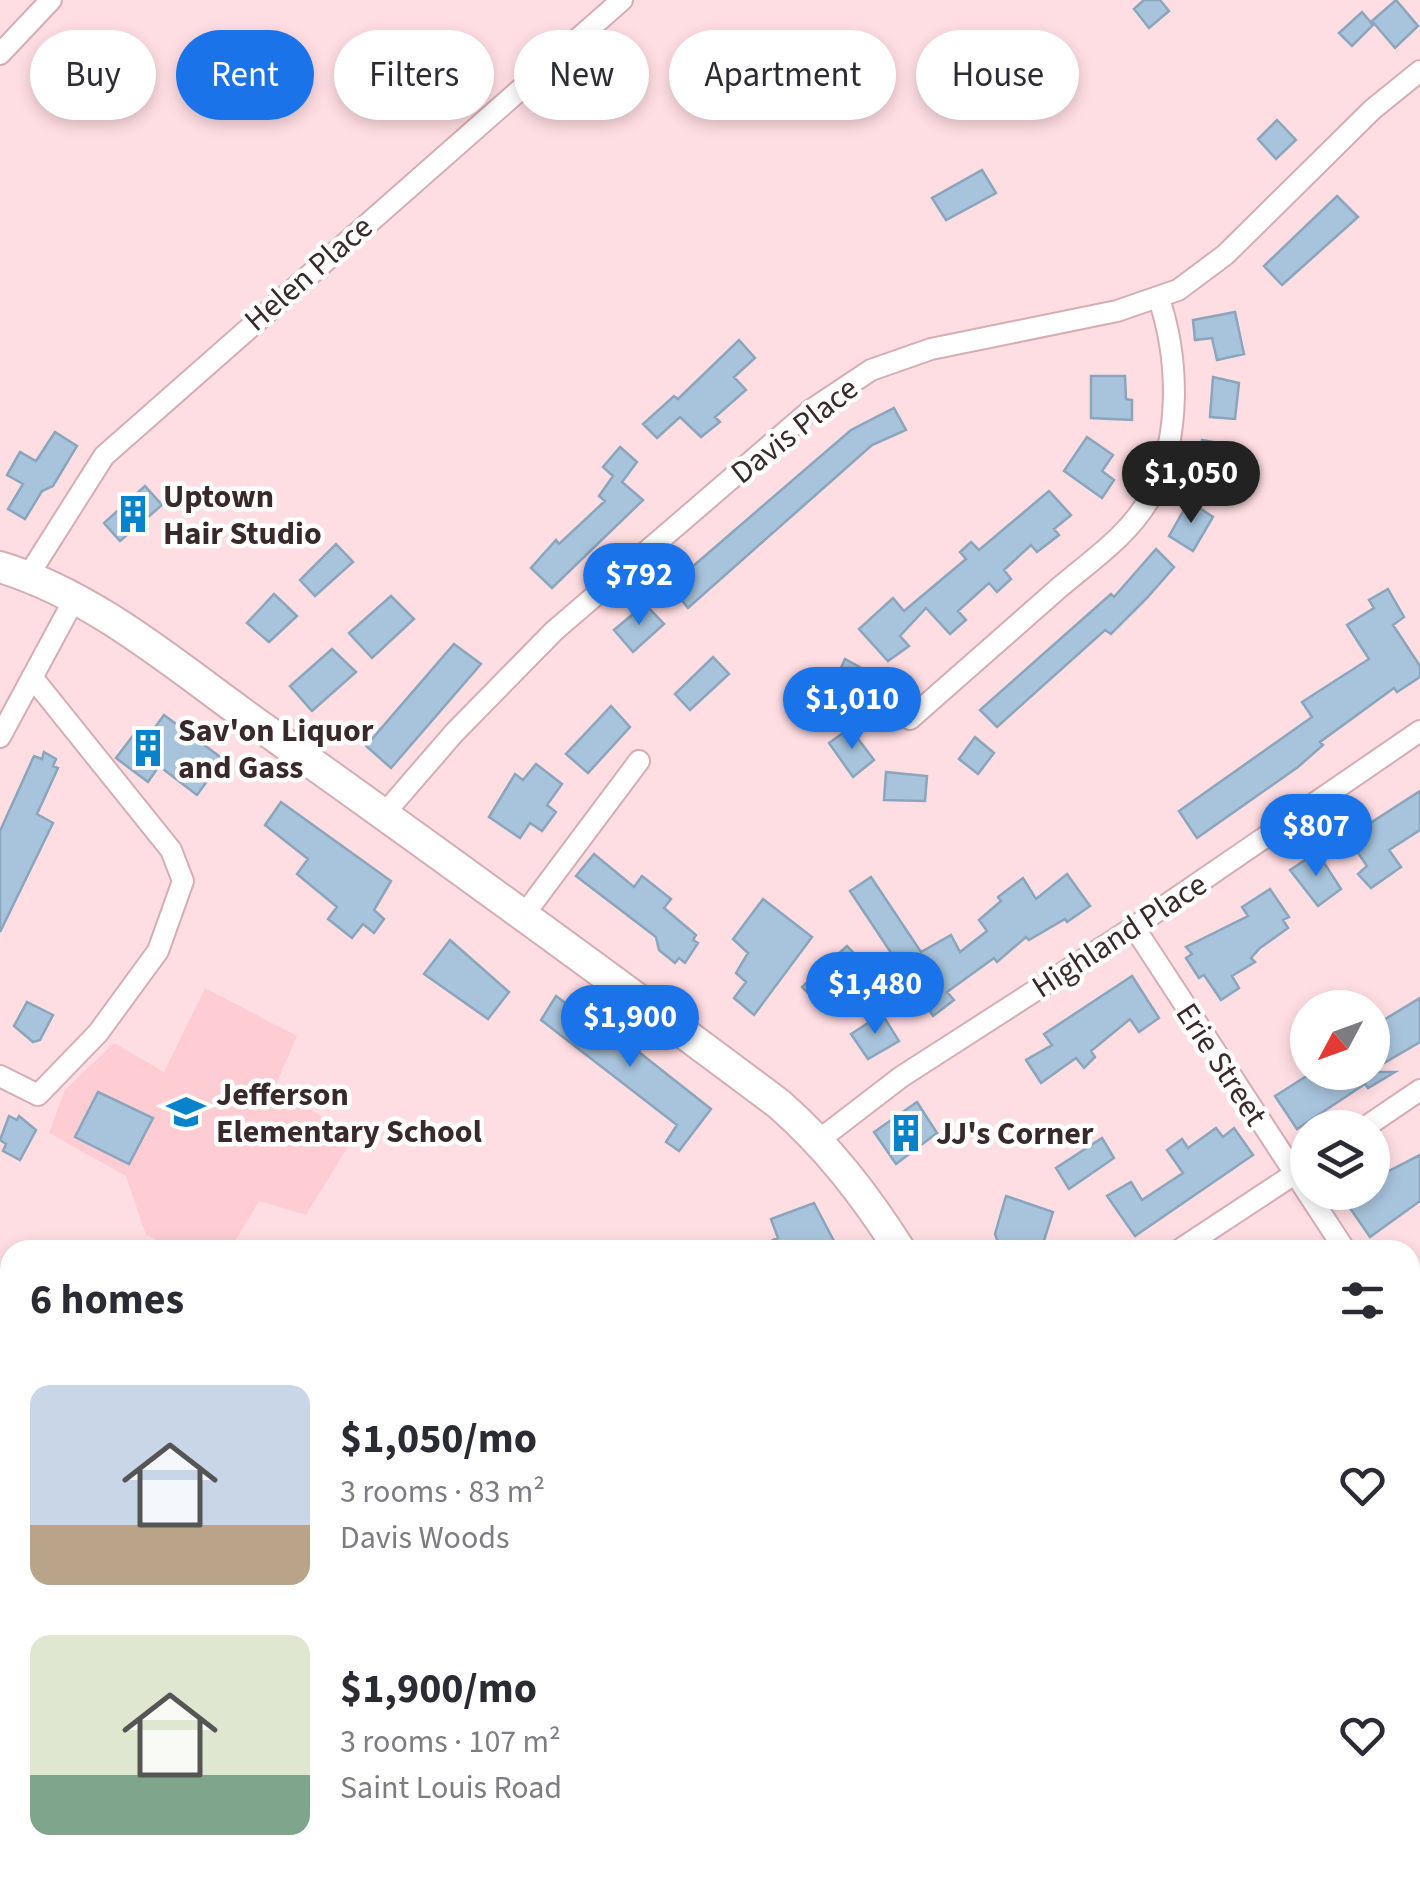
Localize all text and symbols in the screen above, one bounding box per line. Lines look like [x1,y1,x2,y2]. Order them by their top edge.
chip: Buy [30,30,156,120]
chip: Rent [176,30,314,120]
chip: Filters [334,30,494,120]
chip: New [514,30,649,120]
chip: Apartment [669,30,896,120]
chip: House [916,30,1079,120]
street label: Helen Place [234,205,383,343]
street label: Davis Place [721,366,868,495]
pin: $1,050 [1110,441,1272,526]
text: $1,050 [1144,450,1238,496]
place label: Uptown Hair Studio [163,474,322,557]
building icon: Uptown Hair Studio [112,493,154,535]
pin: $792 [580,543,698,628]
text: $792 [605,552,673,598]
pin: $1,010 [771,667,933,752]
text: $1,010 [805,676,899,722]
place label: Sav'on Liquor and Gass [178,708,374,791]
building icon: Sav'on Liquor and Gass [127,727,169,769]
pin: $807 [1257,794,1375,879]
text: $807 [1282,803,1350,849]
street label: Highland Place [1023,862,1216,1010]
pin: $1,480 [794,952,956,1037]
text: $1,480 [828,961,922,1007]
pin: $1,900 [549,985,711,1070]
north arrow [1290,990,1390,1090]
map controls [1290,990,1390,1210]
text: $1,900 [583,994,677,1040]
street label: Erie Street [1164,994,1278,1135]
place label: Jefferson Elementary School [216,1072,482,1155]
school or university icon: Jefferson Elementary School [165,1091,207,1133]
button: layers [1290,1110,1390,1210]
place label: JJ's Corner [936,1111,1094,1157]
building icon: JJ's Corner [885,1112,927,1154]
text: 6 homes [30,1270,184,1330]
icon: filters [1335,1273,1390,1328]
text: $1,050/mo [340,1409,537,1469]
icon: home [110,1425,230,1545]
icon: heart [1335,1458,1390,1513]
text: 3 rooms · 83 m² [340,1469,545,1515]
text: Davis Woods [340,1515,509,1561]
text: $1,900/mo [340,1659,537,1719]
icon: home [110,1675,230,1795]
icon: heart [1335,1708,1390,1763]
text: 3 rooms · 107 m² [340,1719,561,1765]
text: Saint Louis Road [340,1765,562,1811]

